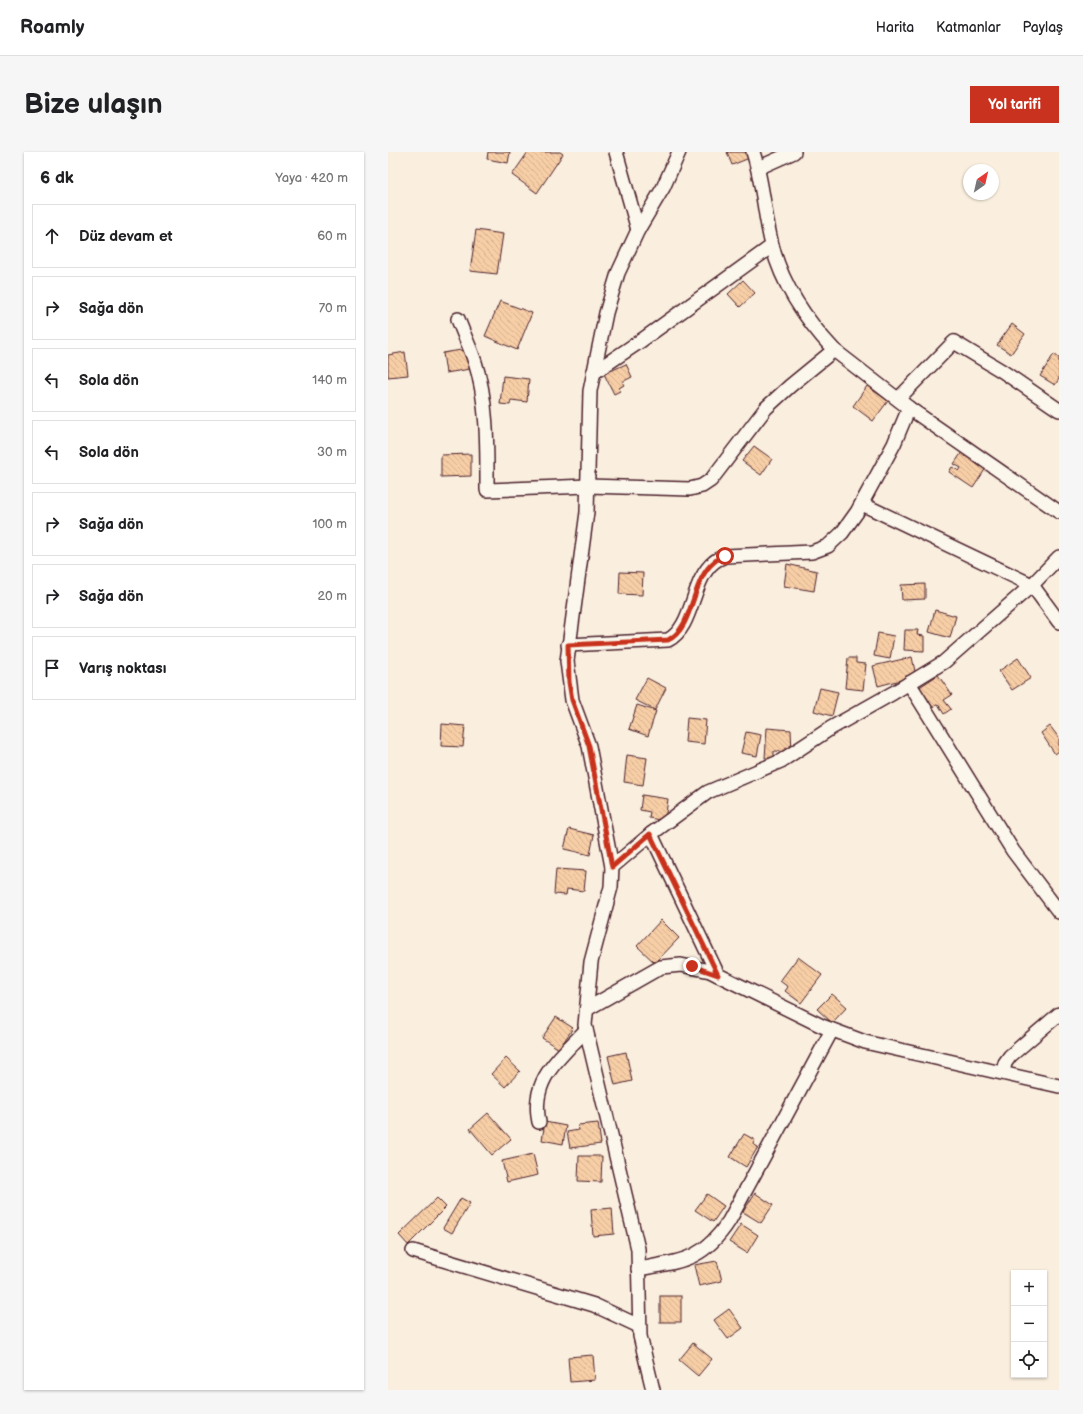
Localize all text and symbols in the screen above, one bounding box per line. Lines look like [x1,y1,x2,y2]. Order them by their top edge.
text: Roamly [20,16,84,39]
text: Harita [876,19,914,36]
text: Katmanlar [936,19,1001,36]
text: Paylaş [1023,19,1063,36]
button: Yol tarifi [970,86,1059,123]
text: Bize ulaşın [24,88,163,121]
north arrow [963,164,999,200]
text: 6 dk [40,168,74,188]
text: Yaya · 420 m [275,170,348,186]
icon: ahead [41,225,63,247]
text: Düz devam et [79,227,173,246]
text: 60 m [317,228,347,244]
icon: right [41,297,63,319]
text: Sağa dön [79,299,144,318]
text: 70 m [319,300,347,316]
icon: left [41,369,63,391]
text: Sola dön [79,371,139,390]
text: 140 m [312,372,347,388]
icon: left [41,441,63,463]
text: Sola dön [79,443,139,462]
text: 30 m [317,444,347,460]
icon: right [41,513,63,535]
text: Sağa dön [79,515,144,534]
text: 100 m [312,516,347,532]
route start [716,547,734,565]
icon: right [41,585,63,607]
text: Sağa dön [79,587,144,606]
text: 20 m [317,588,347,604]
icon: arrive [41,657,63,679]
text: Varış noktası [79,659,166,678]
route end [683,957,701,975]
map controls [1011,1270,1047,1378]
button: + [1011,1270,1047,1306]
button: − [1011,1306,1047,1342]
button: locate [1011,1342,1047,1378]

